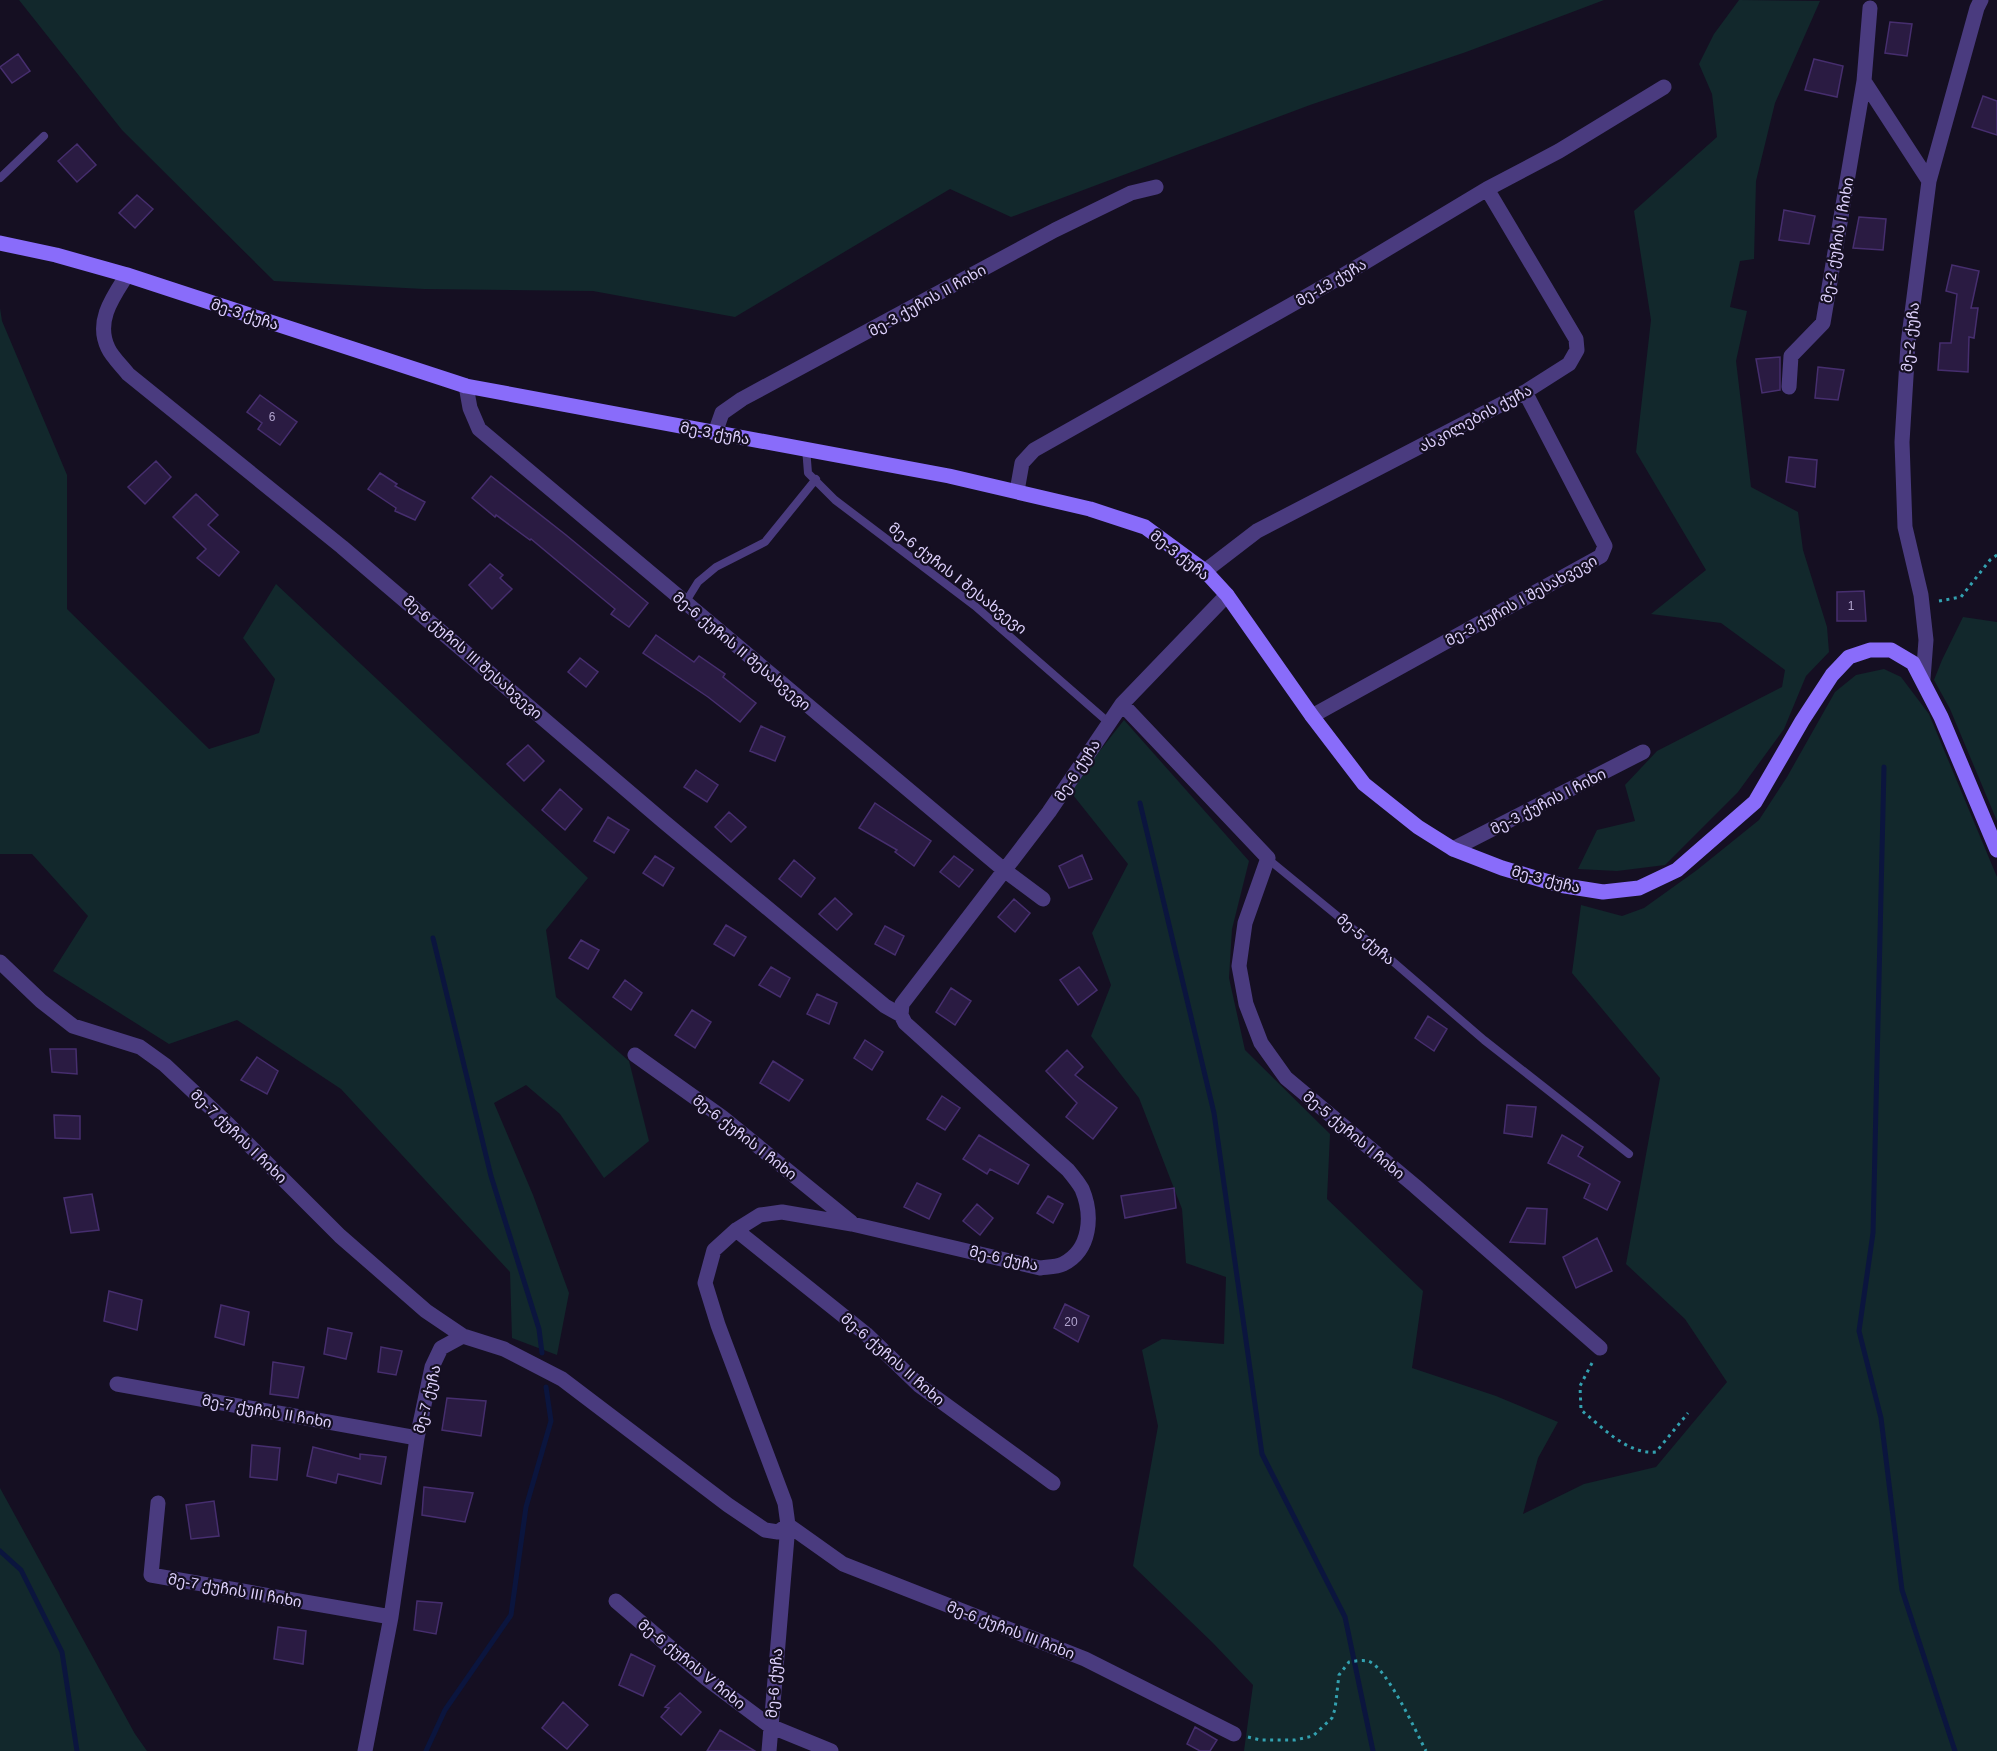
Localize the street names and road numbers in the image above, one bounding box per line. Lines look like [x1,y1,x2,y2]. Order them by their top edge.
street label: მე-2 ქუჩის I ჩიხი [1818,176,1857,304]
street label: მე-13 ქუჩა [1293,255,1370,310]
street label: მე-3 ქუჩის II ჩიხი [865,261,989,340]
street label: მე-3 ქუჩა [209,295,281,334]
street label: მე-2 ქუჩა [1898,301,1923,373]
street label: ასკილების ქუჩა [1416,381,1535,456]
street label: მე-3 ქუჩა [679,419,751,448]
street label: მე-6 ქუჩის I შესახვევი [885,519,1030,638]
street label: მე-3 ქუჩა [1147,527,1213,584]
street label: მე-3 ქუჩის I შესახვევი [1442,551,1600,650]
street label: მე-6 ქუჩის II შესახვევი [669,588,814,714]
street label: მე-6 ქუჩის III შესახვევი [399,592,546,723]
street label: მე-6 ქუჩა [1051,736,1104,805]
street label: მე-3 ქუჩის I ჩიხი [1487,765,1609,838]
street label: მე-3 ქუჩა [1510,862,1582,897]
street label: მე-5 ქუჩა [1333,910,1398,969]
street label: მე-7 ქუჩის I ჩიხი [187,1086,291,1187]
street label: მე-5 ქუჩის I ჩიხი [1299,1088,1408,1183]
street label: მე-6 ქუჩის I ჩიხი [689,1091,800,1184]
street label: მე-6 ქუჩა [968,1242,1040,1275]
street label: მე-6 ქუჩის II ჩიხი [837,1309,948,1409]
street label: მე-7 ქუჩა [410,1363,445,1435]
street label: მე-7 ქუჩის II ჩიხი [201,1391,333,1432]
street label: მე-7 ქუჩის III ჩიხი [167,1570,303,1611]
street label: მე-6 ქუჩის III ჩიხი [944,1598,1077,1663]
street label: მე-6 ქუჩის V ჩიხი [634,1615,749,1713]
street label: მე-6 ქუჩა [762,1647,787,1719]

